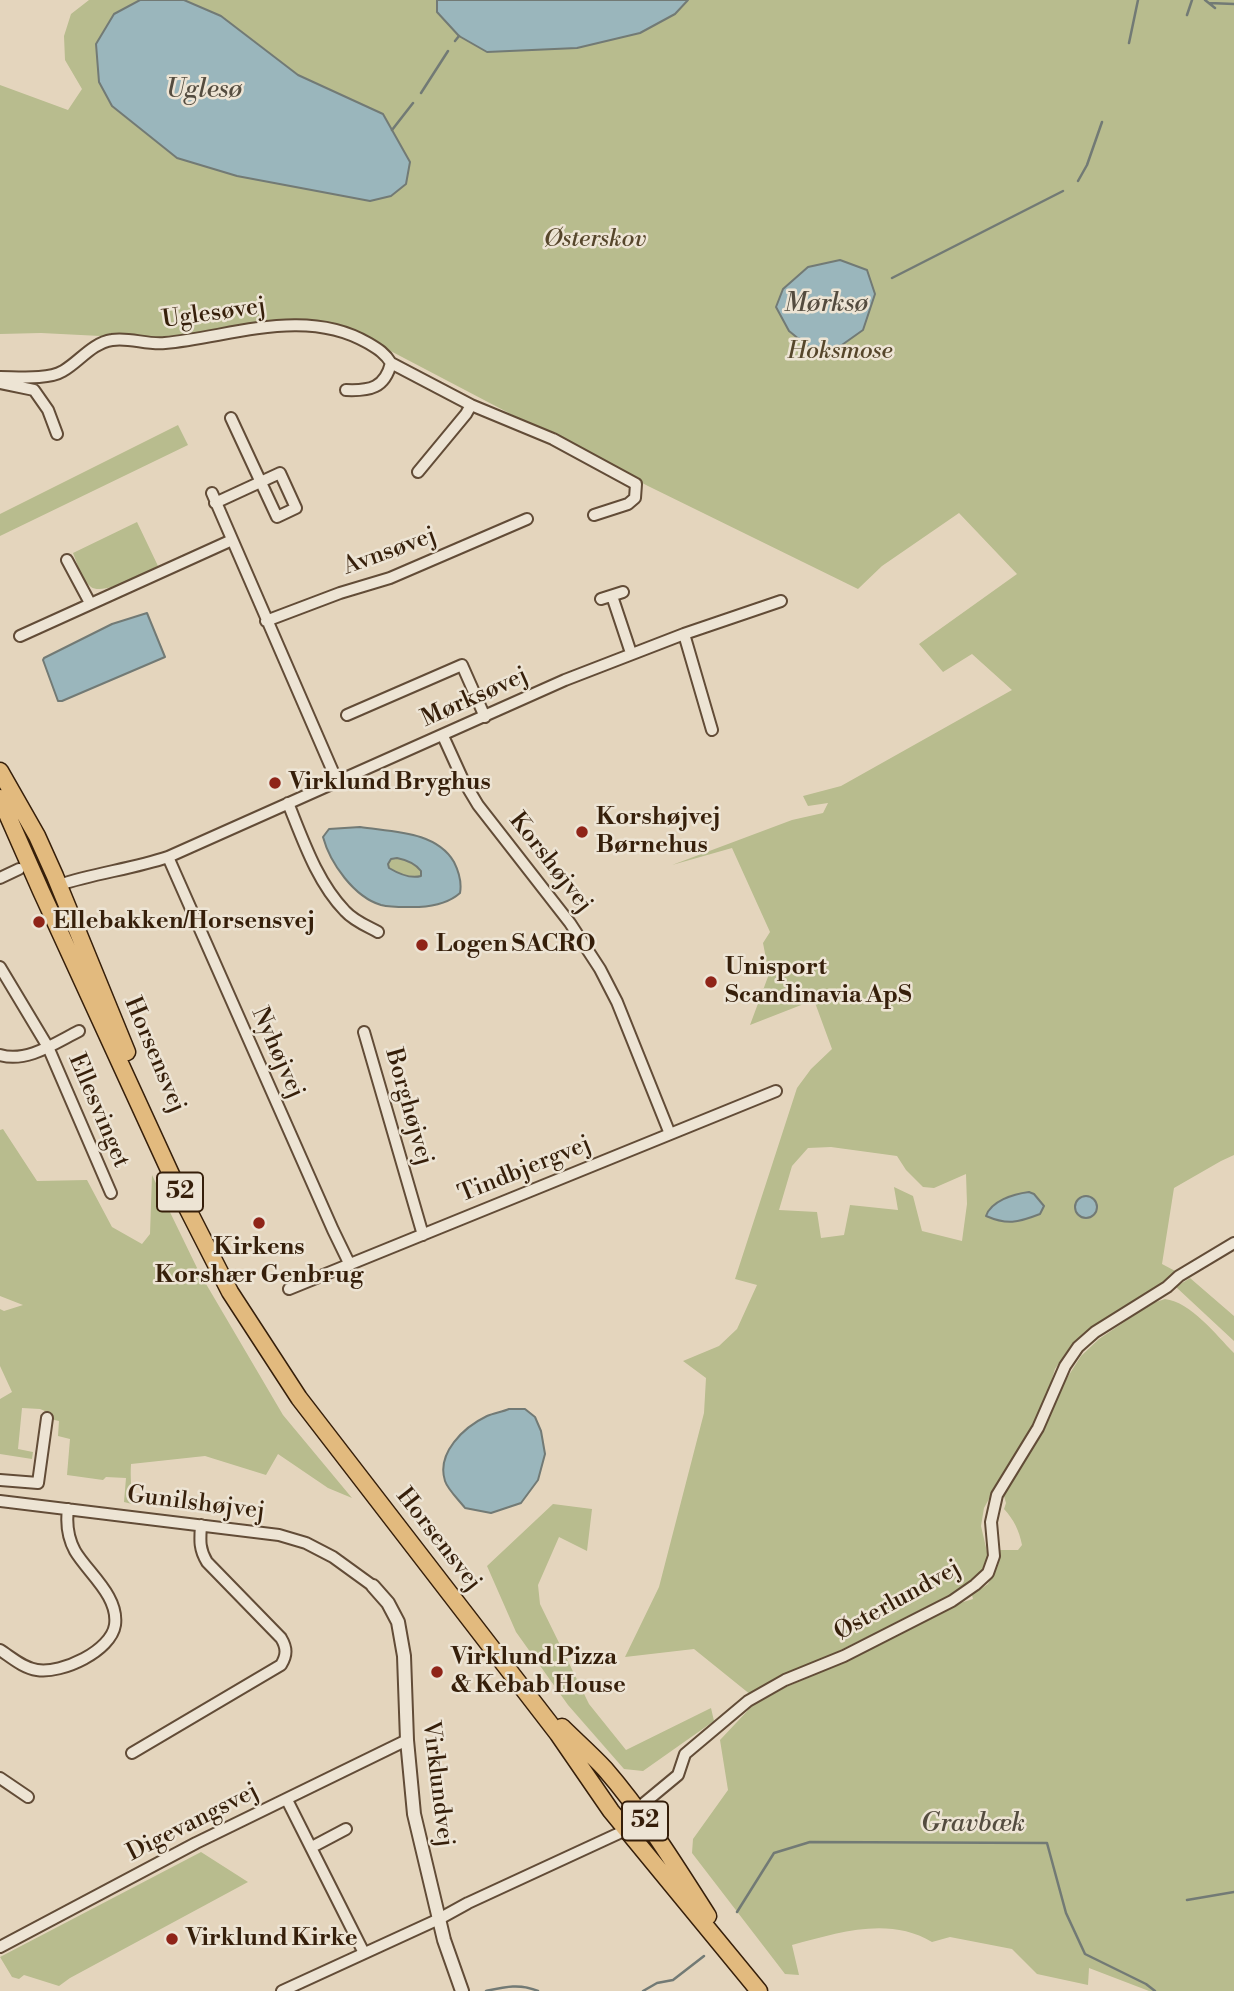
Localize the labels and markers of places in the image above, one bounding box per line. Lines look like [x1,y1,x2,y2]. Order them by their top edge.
place label: Virklund Bryghus [289,769,491,797]
marker: Virklund Bryghus [267,775,283,791]
place label: Korshøjvej Børnehus [596,804,720,860]
marker: Korshøjvej Børnehus [574,824,590,840]
place label: Ellebakken/Horsensvej [53,908,315,936]
marker: Ellebakken/Horsensvej [31,914,47,930]
place label: Logen SACRO [436,931,595,959]
marker: Logen SACRO [414,937,430,953]
place label: Unisport Scandinavia ApS [725,954,912,1010]
marker: Unisport Scandinavia ApS [703,974,719,990]
marker: Kirkens Korshær Genbrug [251,1215,267,1231]
place label: Kirkens Korshær Genbrug [155,1234,363,1290]
place label: Virklund Pizza & Kebab House [451,1644,626,1700]
marker: Virklund Pizza & Kebab House [429,1664,445,1680]
place label: Virklund Kirke [186,1925,358,1953]
marker: Virklund Kirke [164,1931,180,1947]

